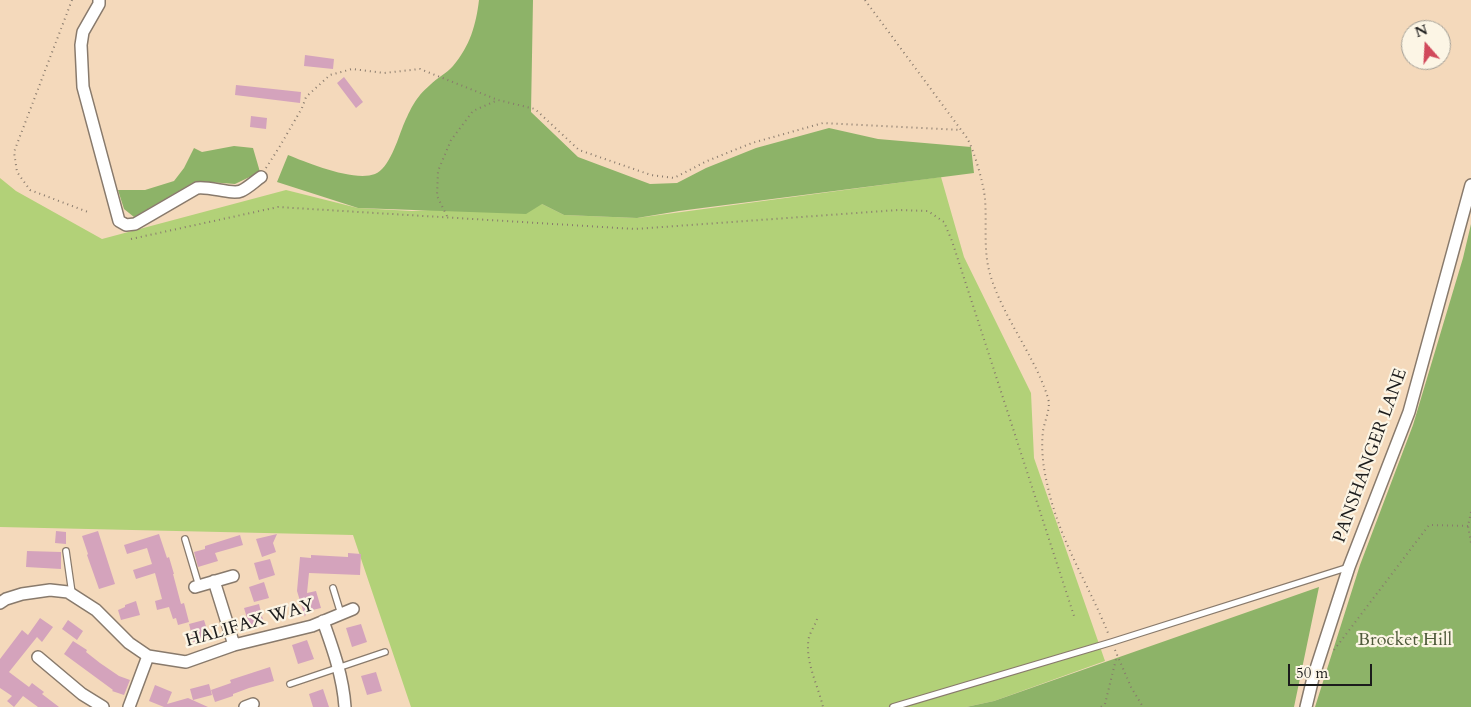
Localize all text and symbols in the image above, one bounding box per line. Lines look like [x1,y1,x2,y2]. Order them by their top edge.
north arrow [1401,20,1451,70]
text: N [1412,20,1430,42]
street label: PANSHANGER LANE [1329,366,1413,546]
street label: HALIFAX WAY [183,595,317,653]
park label: Brocket Hill [1358,630,1452,652]
scale bar [1291,654,1375,686]
text: 50 m [1296,663,1328,683]

